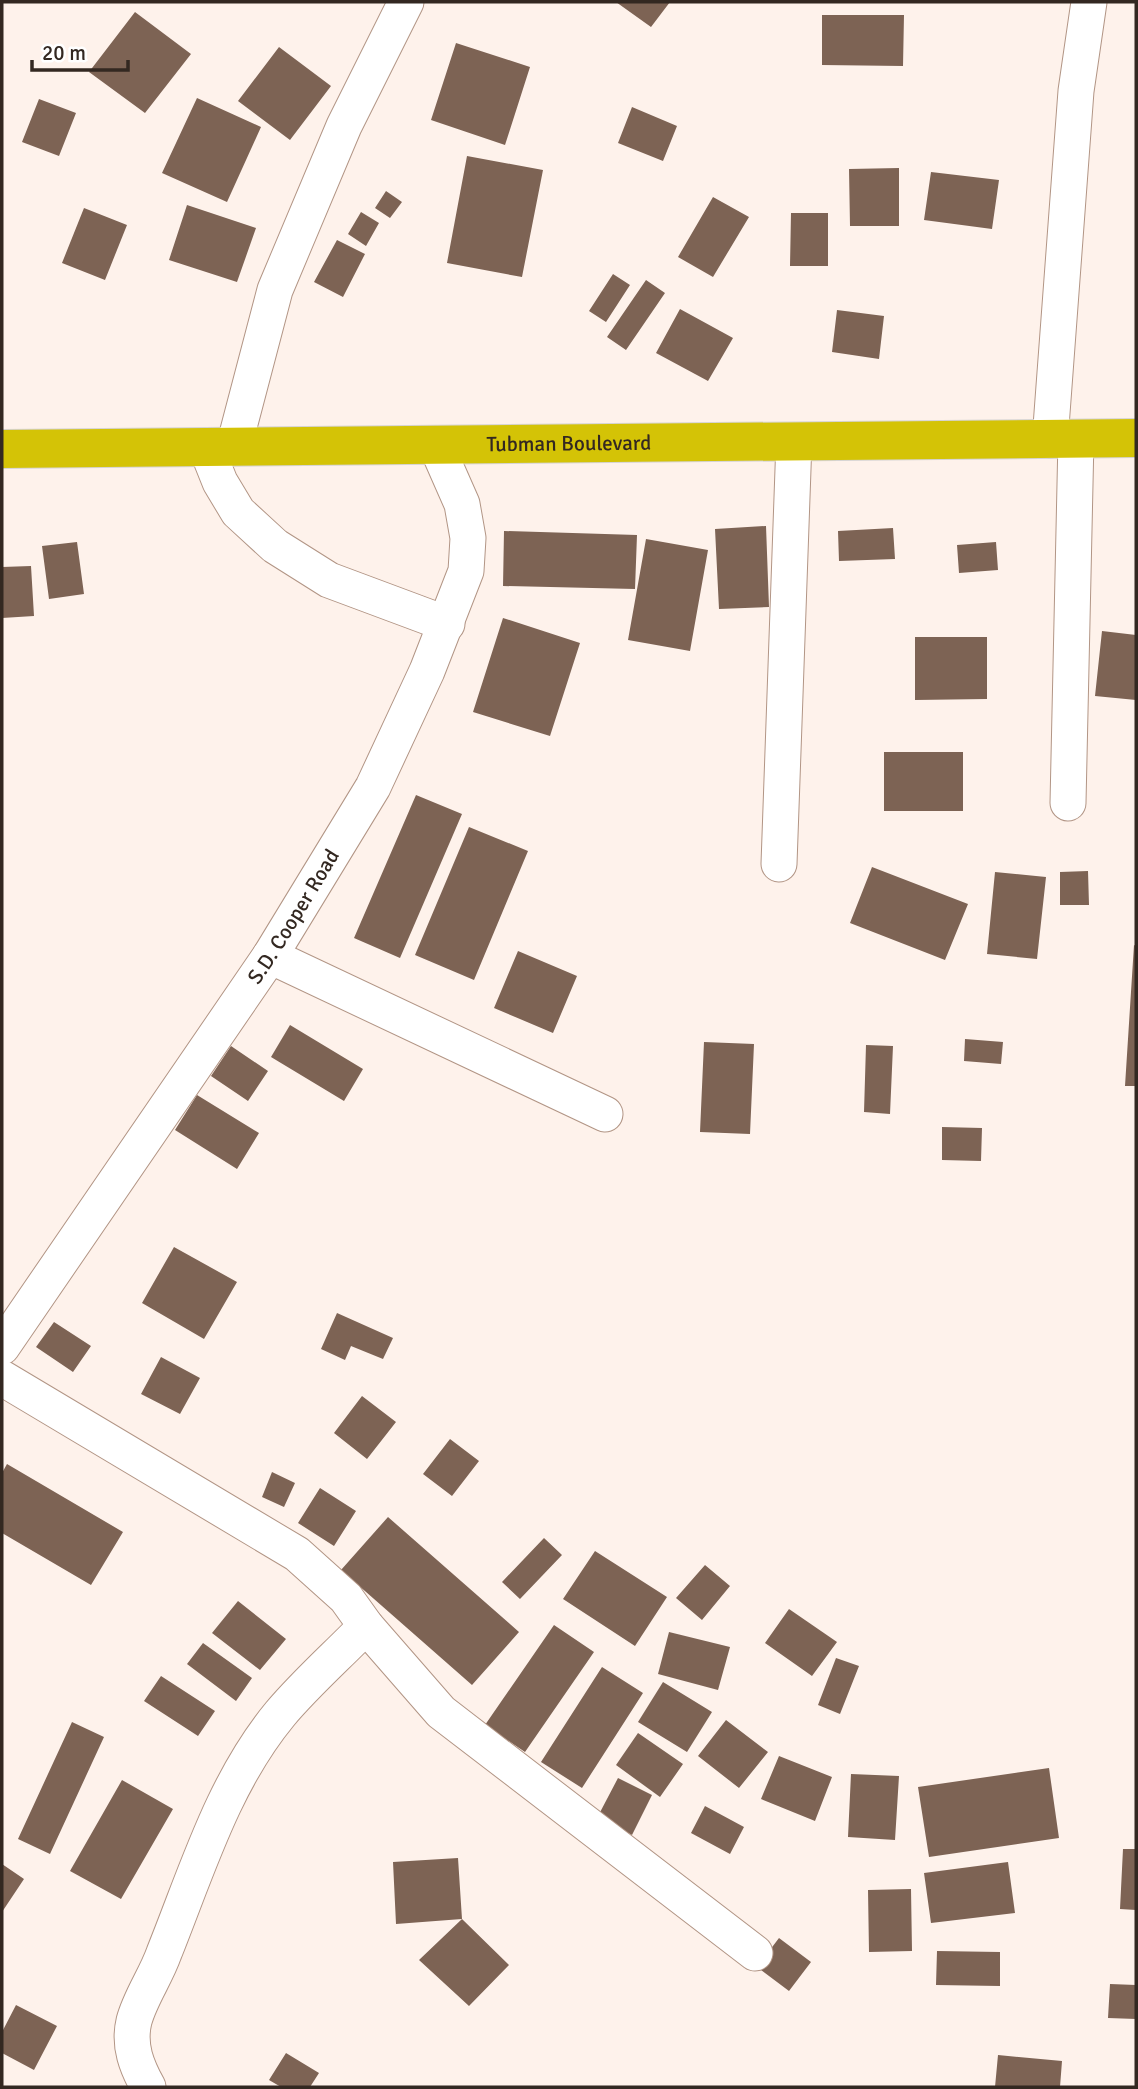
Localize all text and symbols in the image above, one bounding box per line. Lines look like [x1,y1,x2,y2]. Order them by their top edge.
scale bar [32,28,128,72]
text: 20 m [42,40,86,66]
street label: Tubman Boulevard [486,430,652,457]
street label: S.D. Cooper Road [242,844,345,989]

